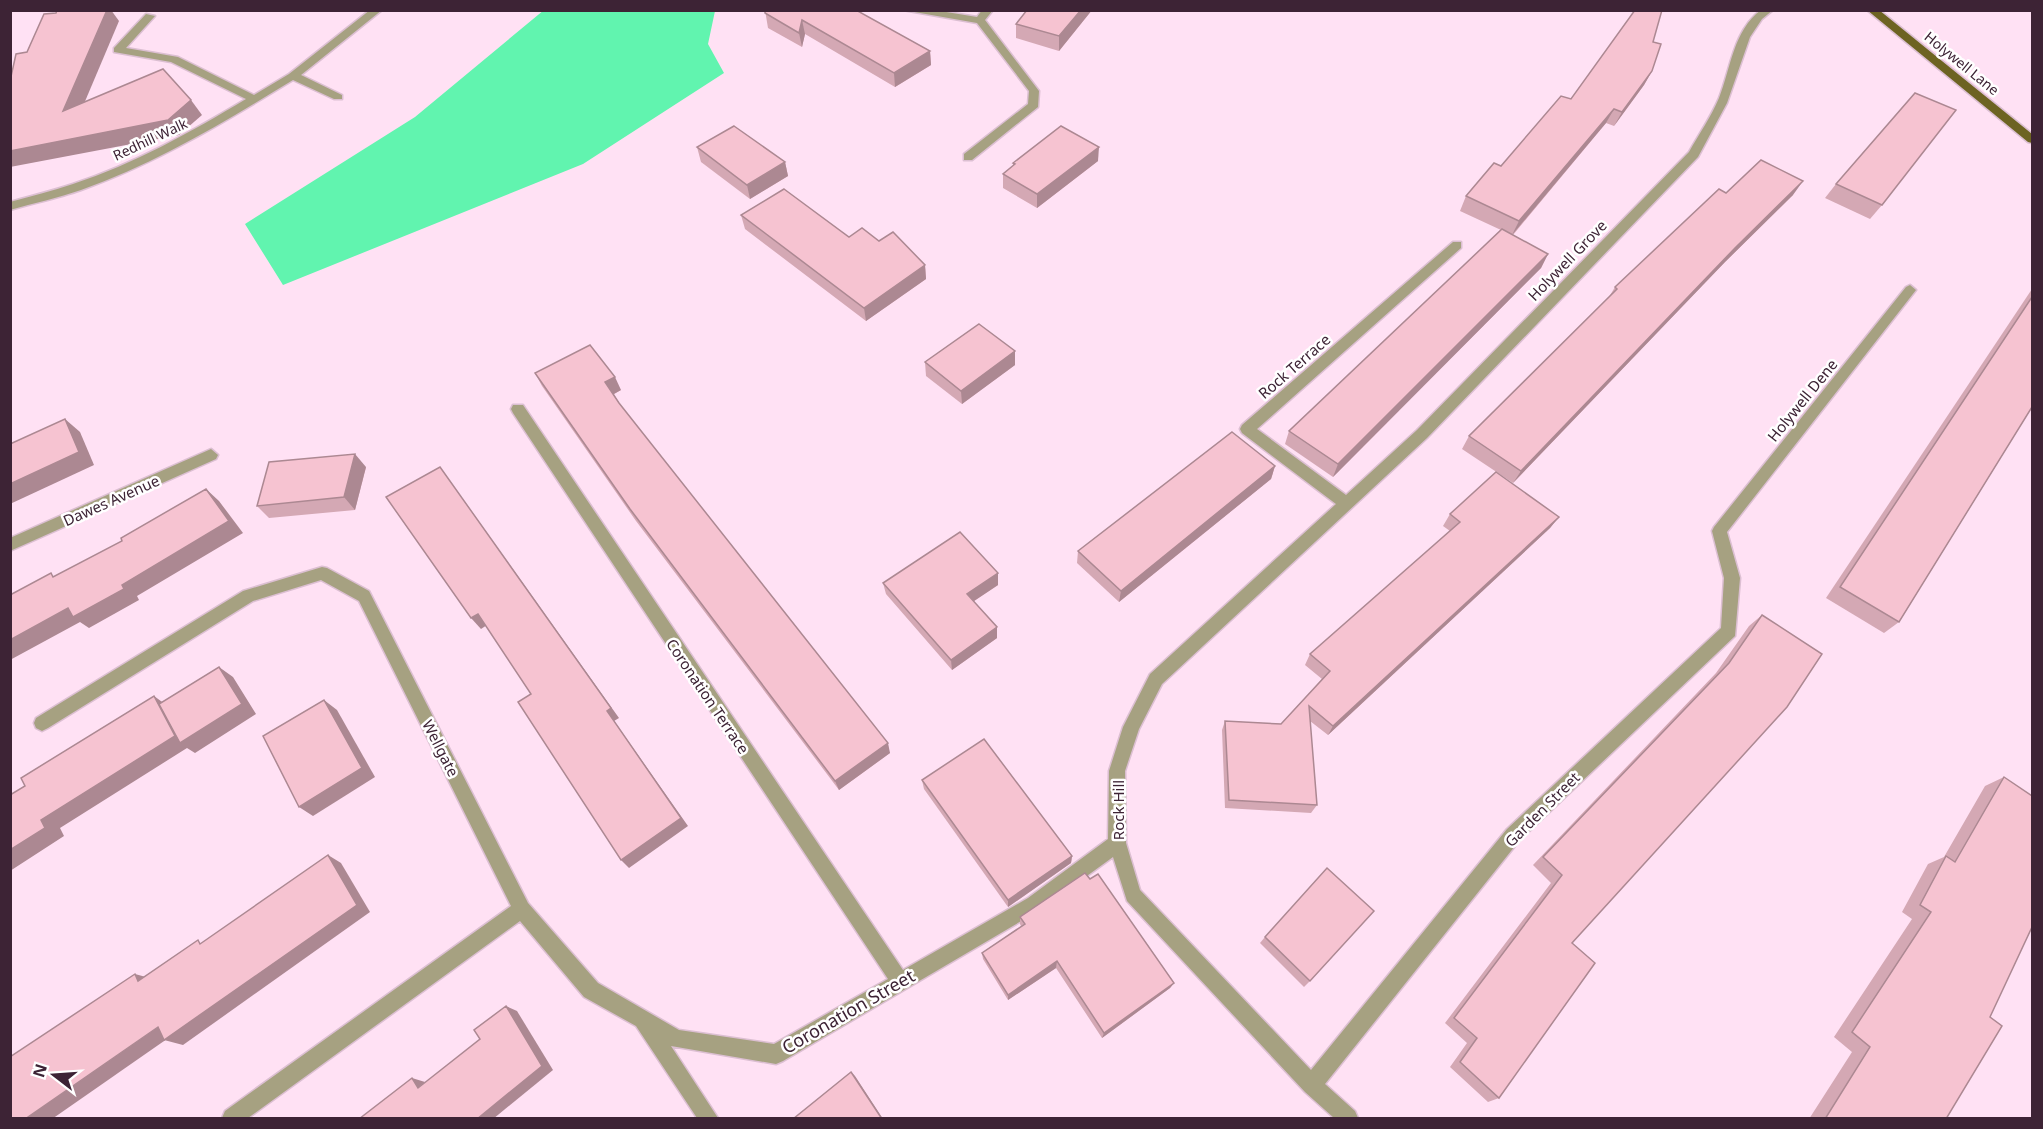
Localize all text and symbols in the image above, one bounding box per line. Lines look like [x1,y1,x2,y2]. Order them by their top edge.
street label: Holywell Lane [1921,27,2003,99]
street label: Redhill Walk [110,113,191,165]
street label: Holywell Grove [1523,215,1611,305]
street label: Rock Terrace [1254,329,1334,403]
street label: Holywell Dene [1763,355,1841,445]
street label: Dawes Avenue [60,470,162,530]
street label: Coronation Terrace [662,635,754,757]
street label: Wellgate [418,716,464,780]
street label: Garden Street [1500,767,1584,851]
street label: Rock Hill [1108,780,1128,840]
street label: Coronation Street [777,963,919,1059]
north arrow [24,1045,84,1105]
text: N [27,1061,52,1080]

